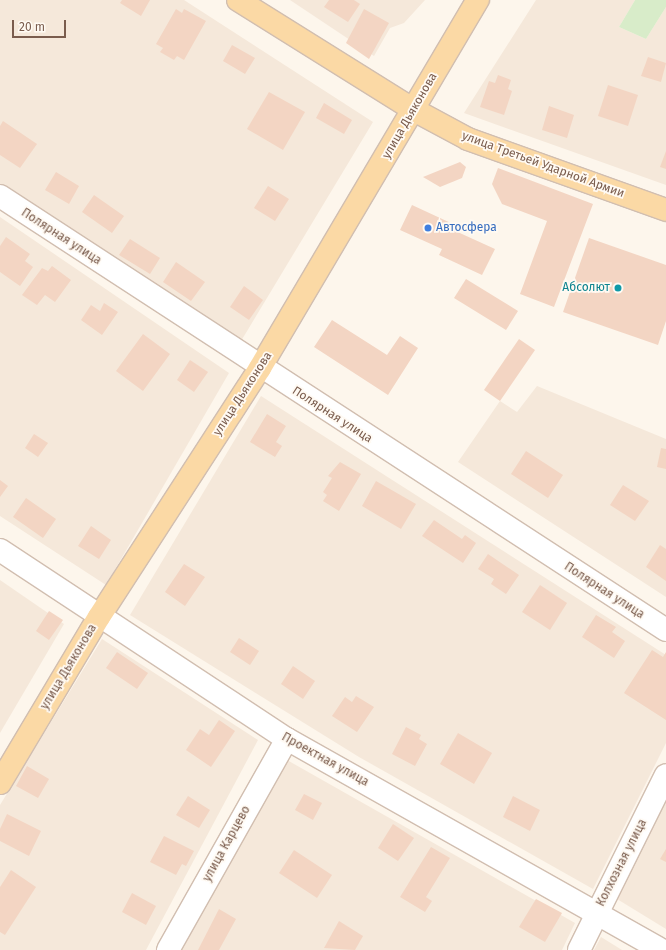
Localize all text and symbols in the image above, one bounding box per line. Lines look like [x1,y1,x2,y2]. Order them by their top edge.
scale bar [14,12,68,38]
text: 20 m [19,20,45,34]
street label: улица Дьяконова [379,70,441,162]
street label: улица Третьей Ударной Армии [460,129,626,201]
street label: Полярная улица [18,206,104,268]
place label: Автосфера [436,221,497,235]
marker: Автосфера [423,223,433,233]
place label: Абсолют [562,281,610,295]
marker: Абсолют [613,283,623,293]
street label: улица Дьяконова [211,349,275,439]
street label: Полярная улица [289,384,375,446]
street label: Полярная улица [561,560,647,622]
street label: улица Дьяконова [38,622,100,712]
street label: Проектная улица [279,730,371,790]
street label: улица Карцево [200,804,254,884]
street label: Колхозная улица [594,817,650,909]

